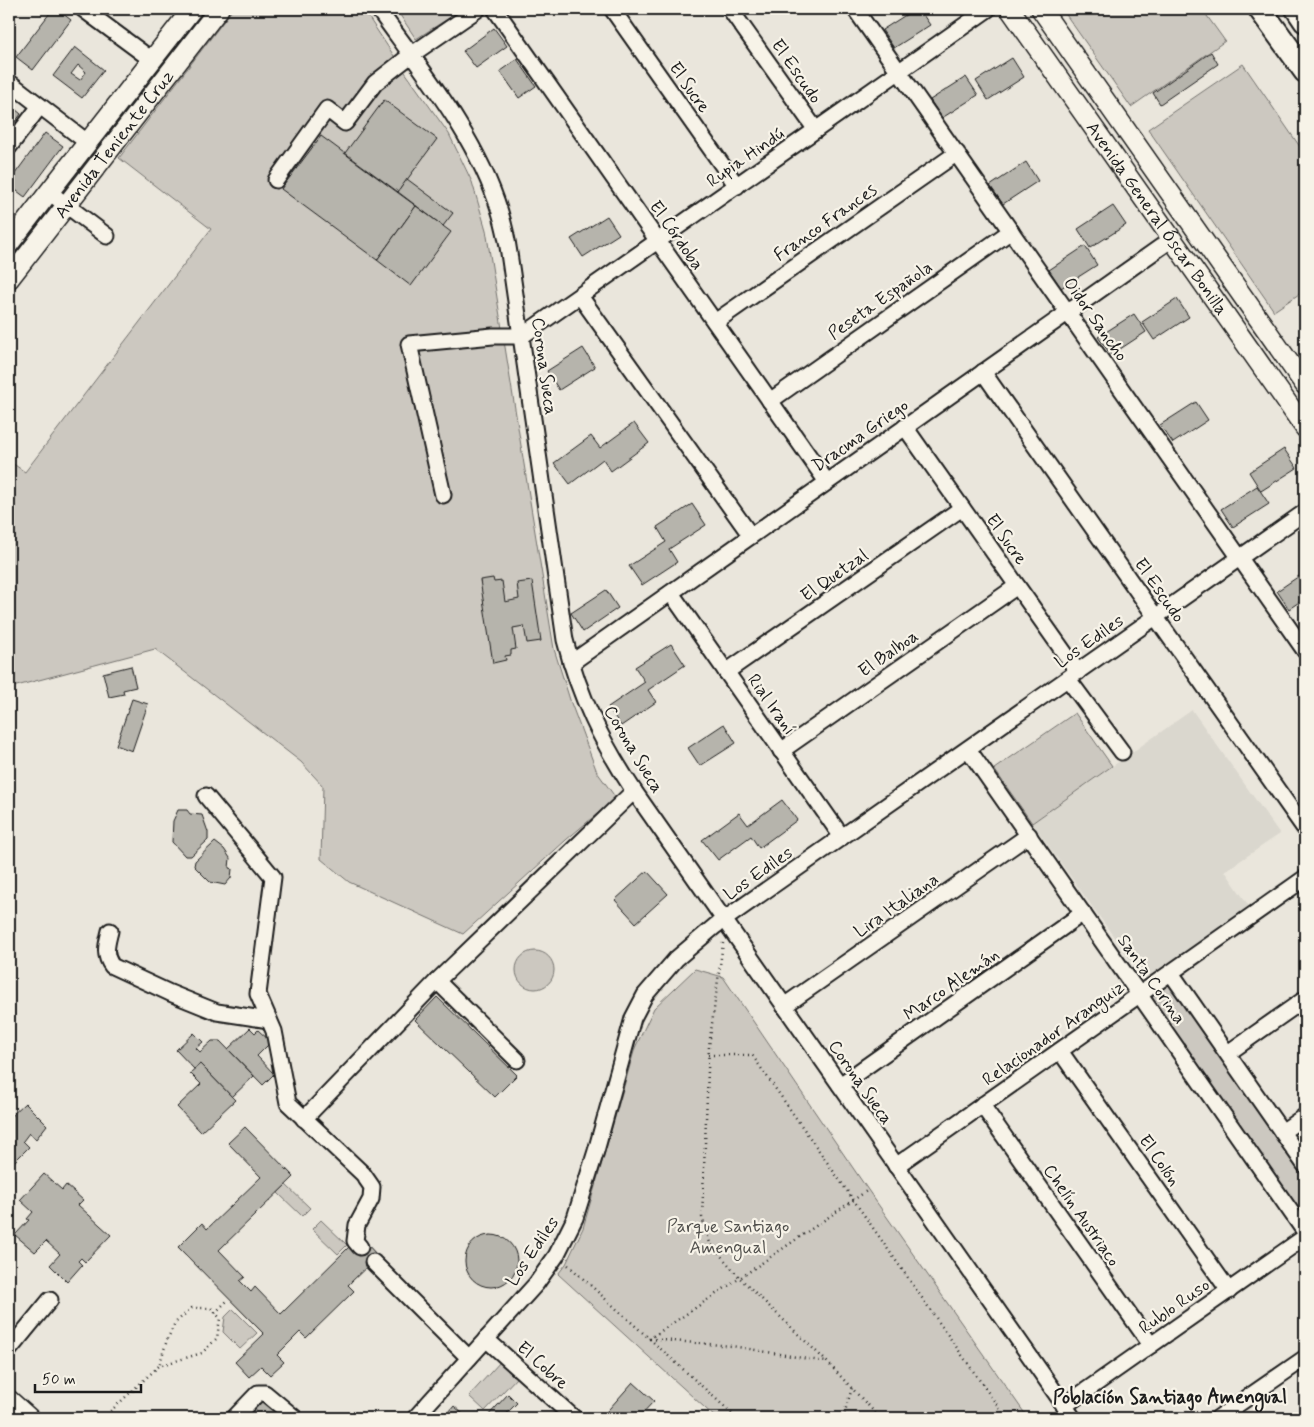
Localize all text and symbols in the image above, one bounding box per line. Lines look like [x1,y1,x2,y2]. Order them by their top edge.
street label: El Escudo [765,35,827,109]
street label: El Sucre [663,57,715,118]
street label: Avenida Teniente Cruz [50,66,180,224]
street label: Avenida General Óscar Bonilla [1080,117,1233,320]
street label: Rupia Hindú [702,122,789,193]
street label: Franco Frances [769,178,882,267]
street label: El Córdoba [643,196,709,275]
street label: Peseta Española [823,256,938,346]
street label: Oidor Sancho [1057,273,1133,366]
street label: Corona Sueca [525,316,563,416]
street label: Dracma Griego [808,394,914,478]
street label: El Sucre [980,509,1032,570]
street label: El Quetzal [796,544,873,608]
street label: El Escudo [1128,554,1190,628]
street label: Los Ediles [1050,609,1129,674]
street label: El Balboa [854,624,923,683]
street label: Rial Iraní [741,669,801,740]
street label: Corona Sueca [598,701,669,798]
street label: Los Ediles [719,841,798,906]
street label: Lira Italiana [849,868,944,944]
street label: Santa Corina [1111,930,1191,1029]
street label: Marco Alemán [899,943,1004,1027]
street label: Relacionador Aranguiz [978,976,1130,1093]
street label: Corona Sueca [822,1035,898,1130]
street label: El Colón [1133,1130,1186,1191]
street label: Chelín Austriaco [1037,1160,1125,1271]
street label: Los Ediles [501,1212,565,1291]
park label: Parque Santiago Amengual [667,1215,789,1261]
street label: Rublo Ruso [1134,1274,1215,1340]
street label: El Cobre [511,1336,573,1395]
scale bar [35,1362,141,1394]
text: 50 m [42,1370,76,1390]
district label: Población Santiago Amengual [1053,1385,1287,1413]

